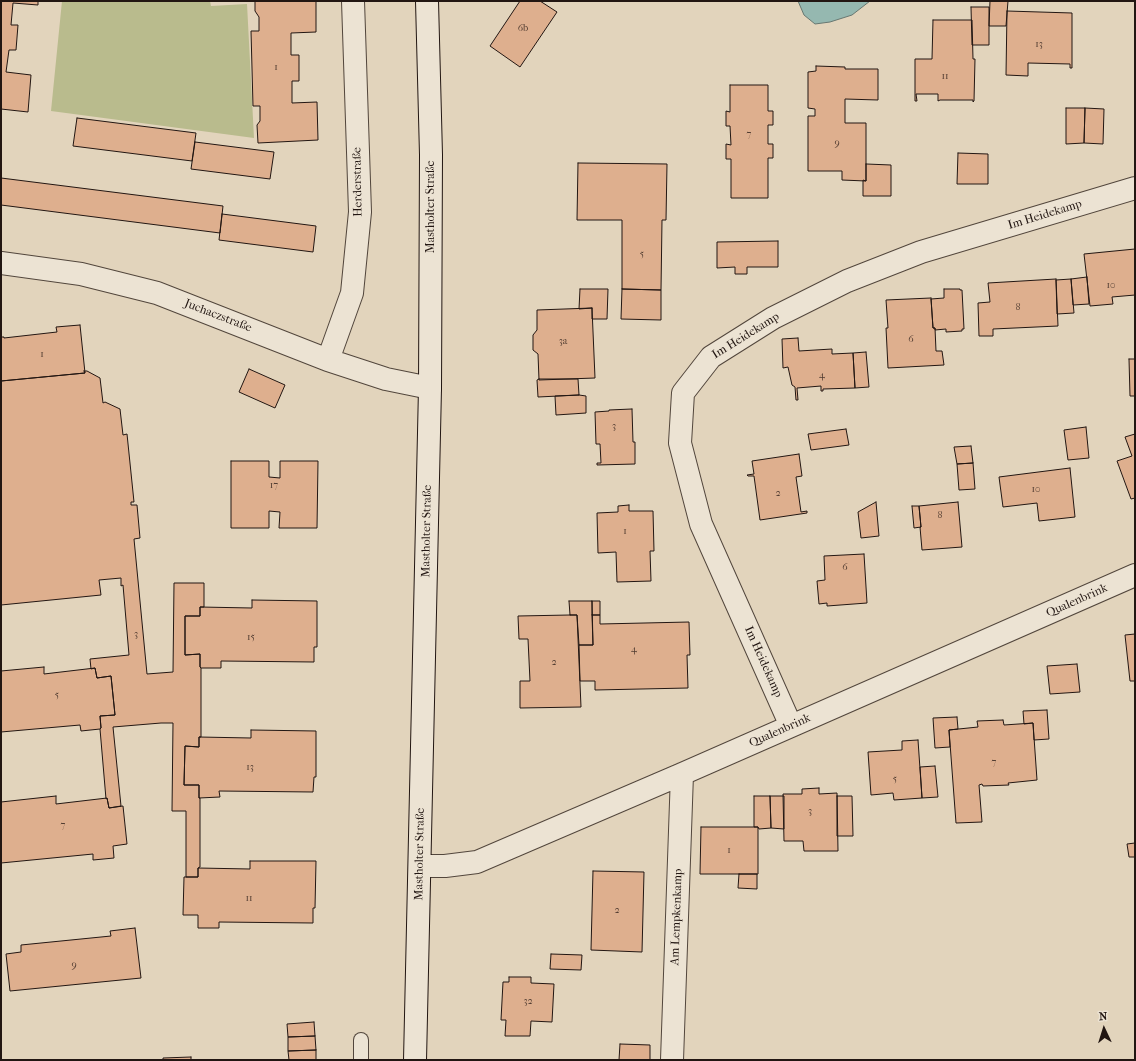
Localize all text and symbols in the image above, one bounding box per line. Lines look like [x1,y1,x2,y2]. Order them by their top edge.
house number: 6b [518,23,528,35]
house number: 13 [1035,39,1043,51]
house number: 1 [274,62,278,74]
house number: 11 [941,71,949,83]
house number: 7 [747,129,751,141]
house number: 9 [834,138,840,150]
street label: Herderstraße [350,147,366,217]
street label: Mastholter Straße [424,161,438,253]
street label: Im Heidekamp [1006,197,1084,233]
house number: 5 [640,249,644,261]
house number: 10 [1106,280,1116,292]
street label: Juchaczstraße [182,297,254,335]
house number: 8 [1015,302,1021,314]
street label: Im Heidekamp [710,310,782,362]
house number: 6 [908,334,914,346]
house number: 3a [559,336,567,348]
house number: 1 [40,349,44,361]
house number: 4 [819,370,825,382]
house number: 3 [612,421,616,433]
house number: 17 [270,480,278,492]
house number: 10 [1031,484,1041,496]
street label: Mastholter Straße [419,485,435,577]
house number: 2 [775,488,781,500]
house number: 8 [937,510,943,522]
house number: 1 [623,526,627,538]
house number: 6 [842,562,848,574]
street label: Qualenbrink [1044,581,1110,621]
street label: Im Heidekamp [741,624,785,700]
house number: 3 [134,629,138,641]
house number: 15 [247,632,255,644]
house number: 4 [631,644,637,656]
house number: 2 [551,657,557,669]
house number: 5 [55,690,59,702]
street label: Qualenbrink [747,711,813,751]
house number: 7 [992,757,996,769]
house number: 13 [246,762,254,774]
house number: 5 [893,774,897,786]
house number: 3 [808,806,812,818]
street label: Mastholter Straße [412,808,428,900]
house number: 7 [61,820,65,832]
house number: 1 [727,845,731,857]
street label: Am Lempkenkamp [668,868,686,966]
house number: 11 [245,893,253,905]
house number: 2 [614,905,620,917]
house number: 9 [71,960,77,972]
house number: 32 [523,996,533,1008]
north arrow [1084,1009,1124,1049]
text: N [1098,1010,1108,1023]

